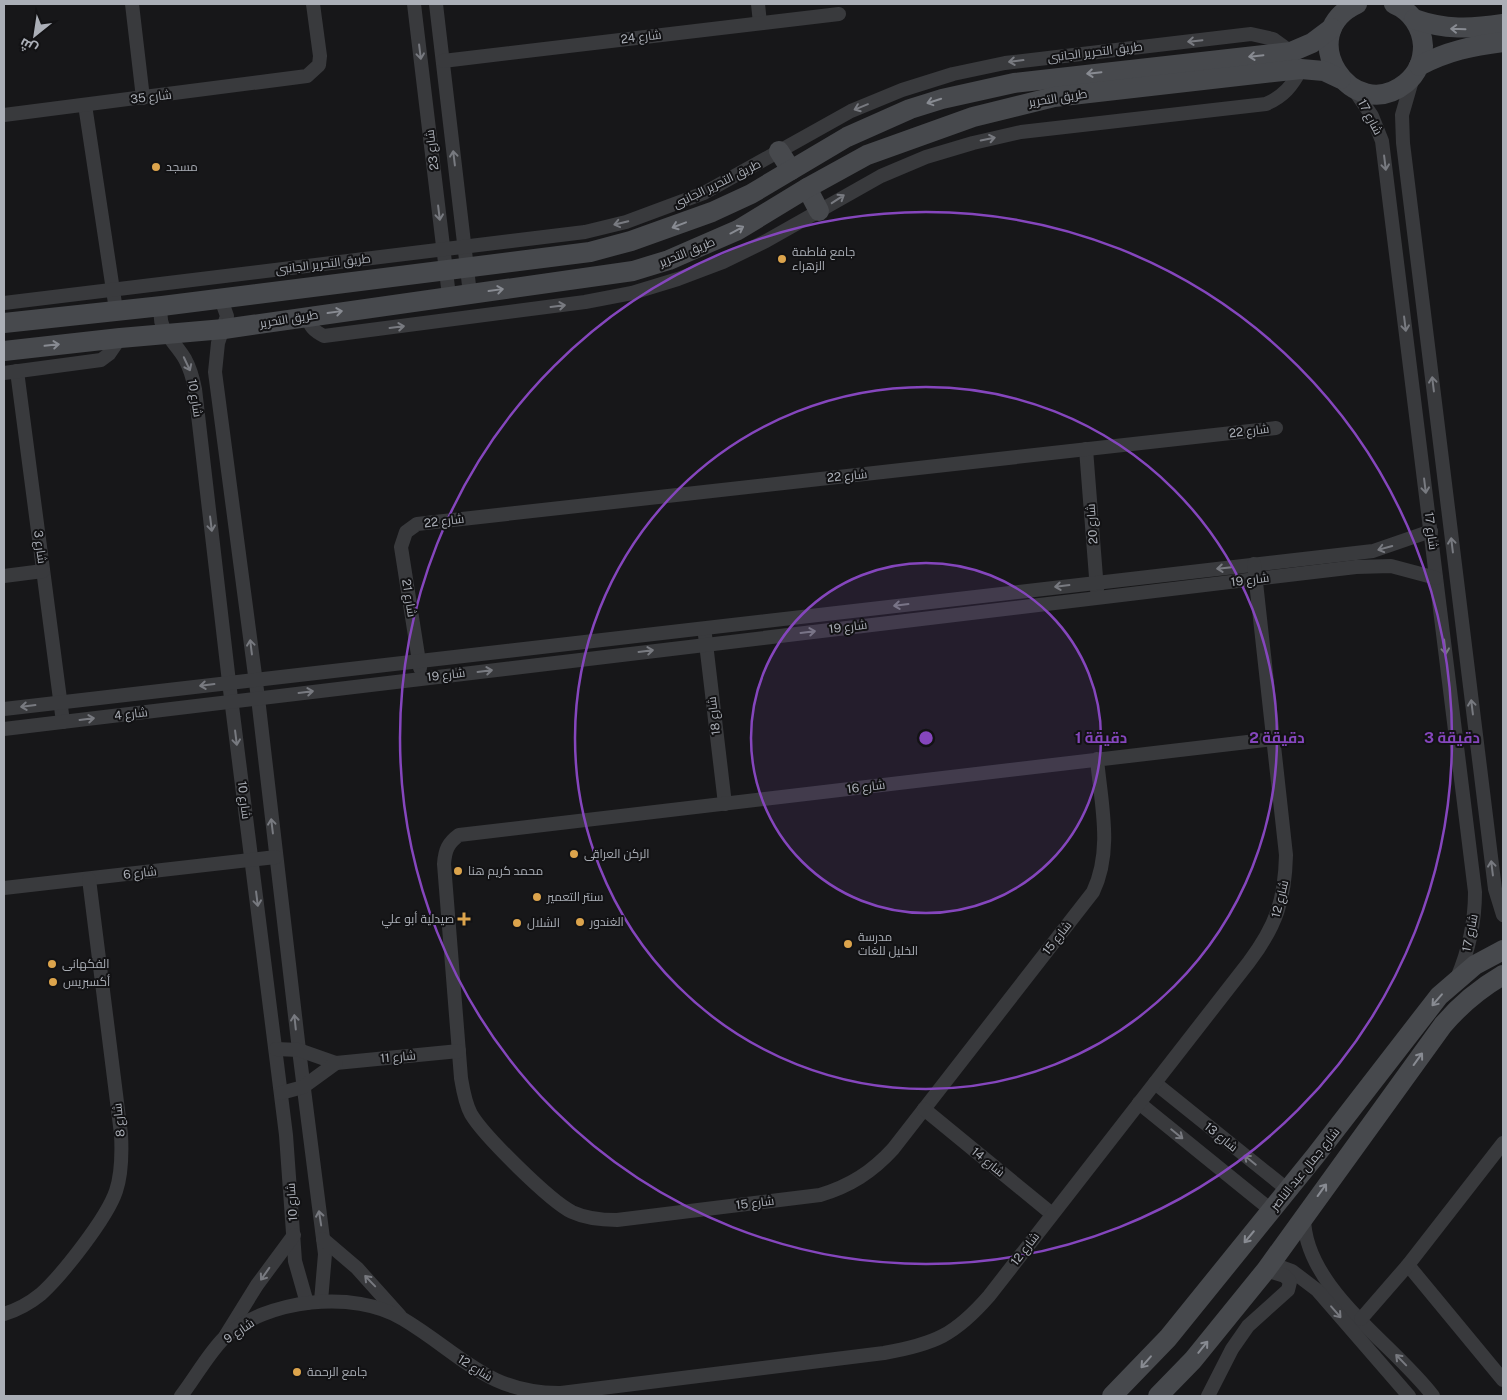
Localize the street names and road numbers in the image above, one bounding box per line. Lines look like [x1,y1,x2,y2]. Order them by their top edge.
street label: شارع 24 [620,28,662,47]
street label: طريق التحرير الجانبى [1047,39,1143,65]
street label: طريق التحرير [1027,86,1088,110]
street label: شارع 35 [130,88,173,107]
street label: شارع 17 [1354,97,1385,138]
street label: شارع 23 [423,129,442,171]
street label: طريق التحرير الجانبى [671,157,763,211]
street label: طريق التحرير [656,234,717,270]
street label: طريق التحرير الجانبى [275,251,371,277]
street label: طريق التحرير [258,307,319,331]
street label: شارع 10 [184,378,205,418]
street label: شارع 22 [1228,422,1270,441]
street label: شارع 22 [826,467,868,486]
street label: شارع 20 [1084,503,1101,545]
street label: شارع 17 [1421,511,1440,551]
street label: شارع 22 [423,512,465,531]
street label: شارع 3 [30,529,49,565]
street label: شارع 19 [1230,571,1270,590]
street label: شارع 21 [398,578,419,618]
street label: شارع 19 [828,618,868,637]
street label: شارع 19 [426,666,466,685]
street label: شارع 18 [705,696,724,736]
street label: شارع 4 [113,705,149,724]
street label: شارع 16 [846,778,886,797]
street label: شارع 10 [234,780,253,820]
street label: شارع 6 [122,864,158,883]
street label: شارع 12 [1269,879,1292,919]
street label: شارع 17 [1459,913,1482,953]
street label: شارع 15 [1040,918,1075,958]
street label: شارع 11 [379,1048,417,1067]
street label: شارع 8 [110,1102,129,1138]
street label: شارع 13 [1201,1119,1240,1155]
street label: شارع جمال عبد الناصر [1267,1125,1343,1214]
street label: شارع 14 [968,1144,1007,1180]
street label: شارع 10 [284,1182,301,1222]
street label: شارع 15 [735,1194,775,1213]
street label: شارع 12 [1008,1230,1043,1269]
street label: شارع 9 [221,1316,257,1347]
street label: شارع 12 [455,1352,495,1385]

